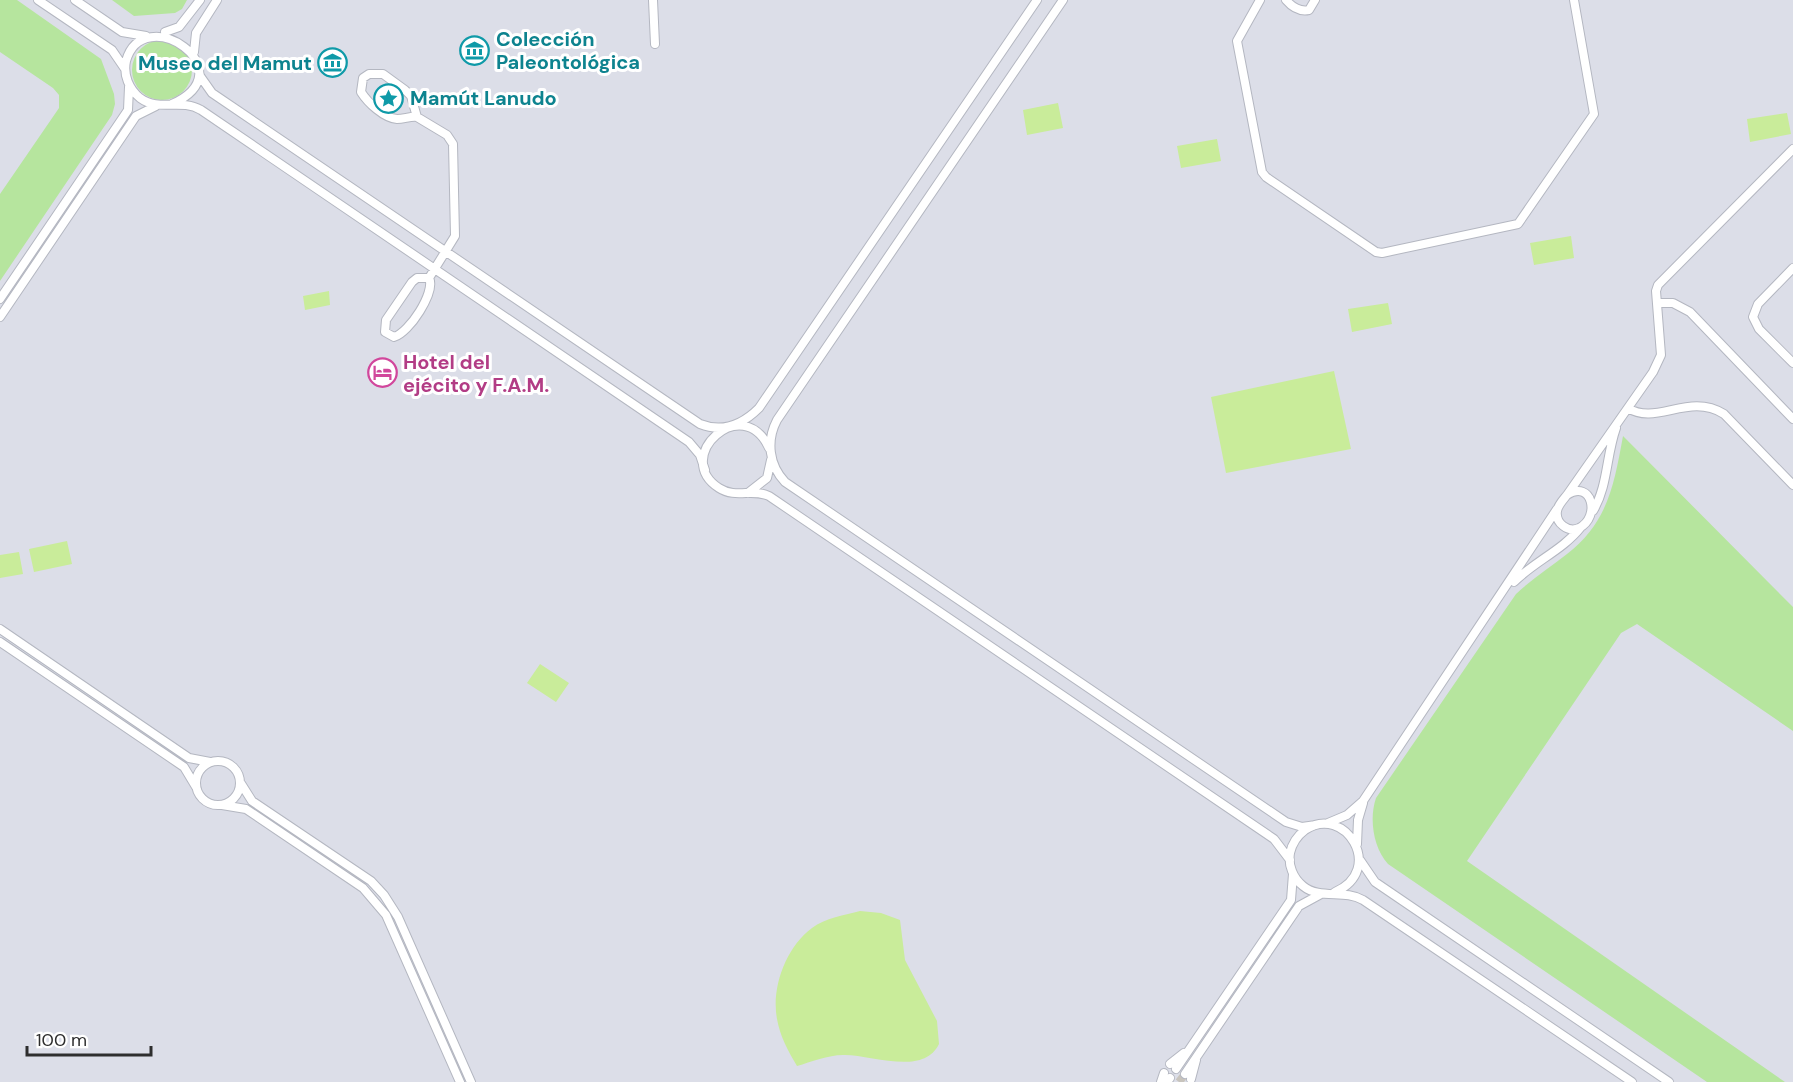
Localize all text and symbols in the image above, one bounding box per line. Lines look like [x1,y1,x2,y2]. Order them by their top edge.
place label: Colección Paleontológica [496,26,640,75]
museum icon: Colección Paleontológica [459,34,491,66]
museum icon: Museo del Mamut [317,47,349,79]
place label: Museo del Mamut [138,50,312,76]
place icon: Mamút Lanudo [373,82,405,114]
place label: Mamút Lanudo [410,85,557,111]
place label: Hotel del ejécito y F.A.M. [403,349,549,398]
hotel icon: Hotel del ejécito y F.A.M. [366,357,398,389]
scale bar [27,1019,152,1057]
text: 100 m [36,1028,87,1052]

